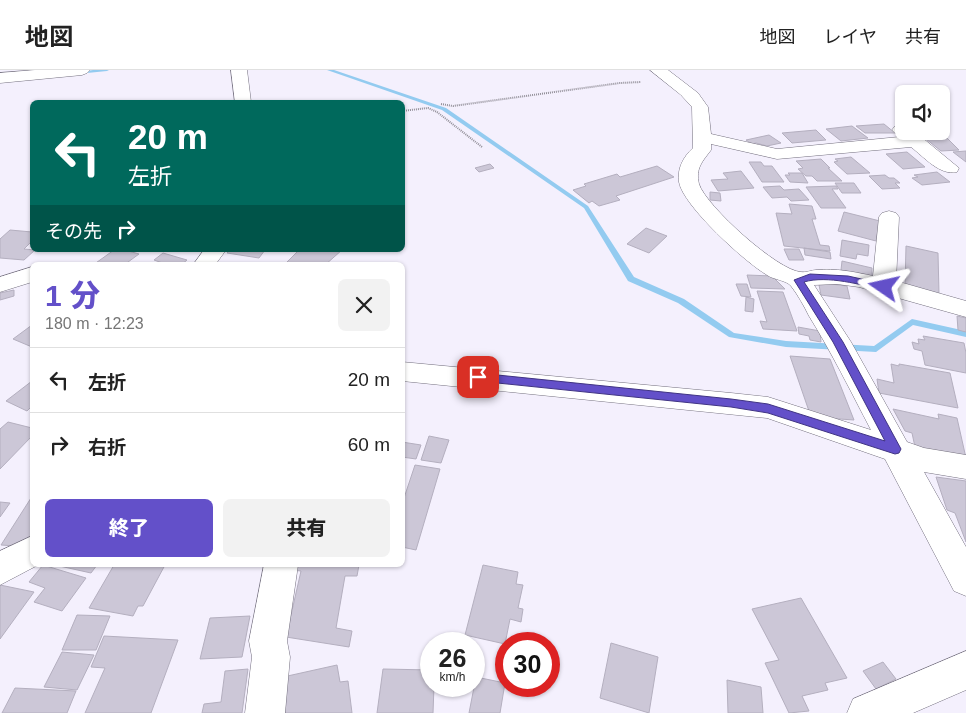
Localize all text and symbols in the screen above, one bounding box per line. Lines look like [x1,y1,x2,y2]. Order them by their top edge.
text: 地図 [25,23,73,50]
text: 地図 [760,27,796,47]
text: レイヤ [824,27,877,47]
text: 共有 [905,27,941,47]
map controls [895,85,950,140]
button: sound [895,85,950,140]
text: 20 m [128,117,208,156]
icon: left [45,120,110,185]
text: 左折 [128,164,172,189]
icon: right [112,215,140,243]
text: その先 [45,221,102,242]
position arrow [857,260,909,312]
text: 1 分 [45,279,100,312]
button: close [338,279,390,331]
text: 180 m · 12:23 [45,315,144,332]
pin [457,356,499,398]
icon: arrive [464,363,492,391]
icon: left [45,366,73,394]
text: 20 m [348,369,390,390]
text: 左折 [88,372,126,393]
icon: right [45,431,73,459]
text: 60 m [348,434,390,455]
text: 右折 [88,437,126,458]
button: 終了 [45,499,213,557]
button: 共有 [223,499,390,557]
speed limit sign: 30 [495,632,560,697]
text: 26 [439,644,466,672]
text: km/h [439,670,466,684]

